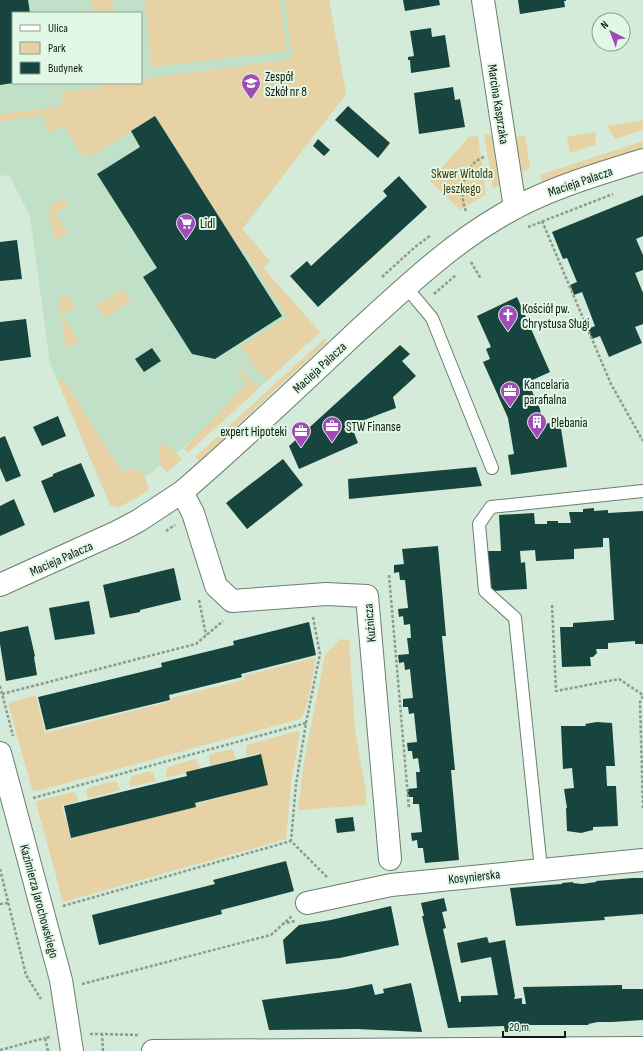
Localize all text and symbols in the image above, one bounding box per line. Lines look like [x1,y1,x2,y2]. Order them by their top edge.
legend [12,12,142,84]
north arrow [591,12,631,52]
text: N [598,18,611,32]
text: Ulica [48,21,68,36]
text: Park [48,41,66,56]
text: Budynek [48,61,83,76]
street label: Marcina Kasprzaka [484,63,512,145]
place label: Zespół Szkół nr 8 [265,69,307,100]
school or university icon: Zespół Szkół nr 8 [240,72,262,100]
street label: Macieja Palacza [546,163,615,200]
park label: Skwer Witolda Jeszkego [431,166,493,197]
supermarket icon: Lidl [175,212,197,240]
place label: Lidl [200,216,215,232]
place label: Kościół pw. Chrystusa Sługi [522,301,590,332]
church icon: Kościół pw. Chrystusa Sługi [497,304,519,332]
street label: Macieja Palacza [290,339,350,397]
place label: Kancelaria parafialna [524,377,569,408]
office icon: Kancelaria parafialna [499,380,521,408]
building icon: Plebania [526,411,548,439]
office icon: STW Finanse [321,415,343,443]
place label: Plebania [551,415,588,431]
place label: STW Finanse [346,419,401,435]
office icon: expert Hipoteki [290,420,312,448]
place label: expert Hipoteki [220,424,287,440]
street label: Macieja Palacza [27,538,95,580]
street label: Kuźnicza [360,603,380,643]
street label: Kazimierza Jarochowskiego [16,843,62,960]
street label: Kosynierska [447,866,501,888]
scale bar [503,1013,565,1039]
text: 20 m [509,1020,529,1035]

